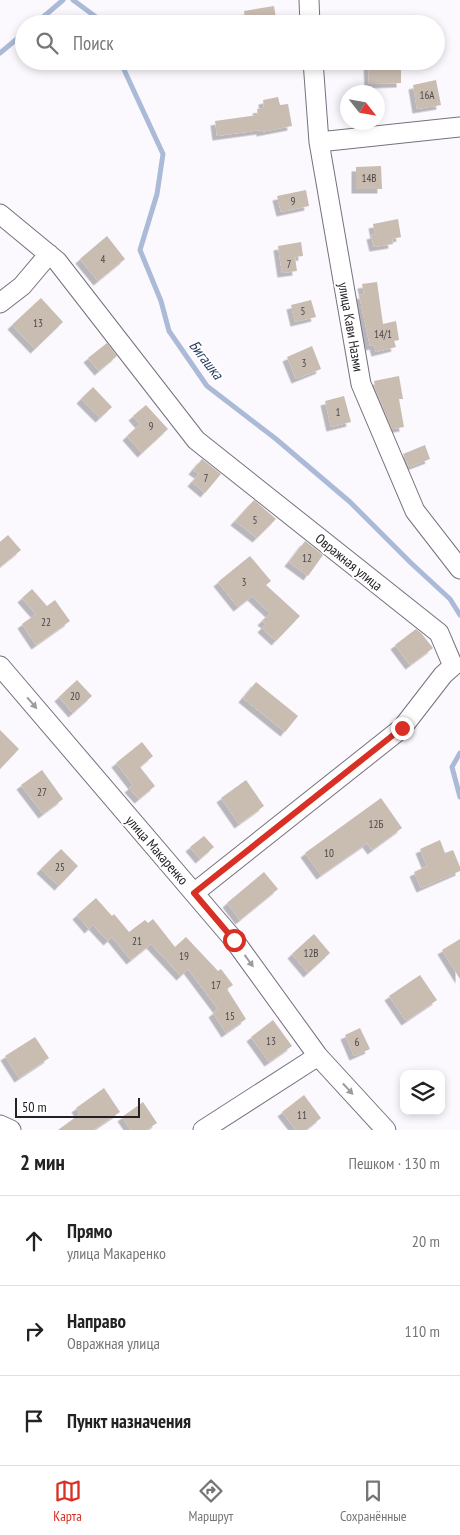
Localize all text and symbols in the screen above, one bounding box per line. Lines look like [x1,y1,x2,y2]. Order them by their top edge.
search box [15,15,445,70]
icon: search [33,29,61,57]
text: Поиск [73,31,114,55]
north arrow [340,85,385,130]
house number: 16А [419,88,435,102]
house number: 14В [361,171,377,185]
house number: 9 [291,194,296,208]
house number: 4 [101,252,106,266]
house number: 7 [287,257,292,271]
street label: улица Кави Назми [334,281,368,373]
house number: 5 [301,304,306,318]
house number: 13 [33,316,43,330]
house number: 14/1 [374,327,392,341]
water label: Бигашка [185,336,228,384]
house number: 3 [302,356,307,370]
house number: 1 [336,405,341,419]
house number: 9 [149,419,154,433]
house number: 7 [204,471,209,485]
house number: 5 [253,513,258,527]
street label: Овражная улица [312,529,386,595]
house number: 12 [302,551,312,565]
house number: 3 [242,575,247,589]
house number: 22 [41,615,51,629]
house number: 20 [70,689,80,703]
one-way arrow [26,696,37,709]
route end [391,717,414,740]
house number: 27 [37,785,47,799]
street label: улица Макаренко [122,811,192,889]
house number: 12Б [369,817,384,831]
house number: 10 [324,846,334,860]
house number: 25 [55,860,65,874]
route start [223,929,246,952]
house number: 21 [132,934,142,948]
house number: 12В [303,946,319,960]
house number: 19 [179,949,189,963]
one-way arrow [243,954,254,967]
house number: 17 [211,978,221,992]
house number: 15 [225,1009,235,1023]
house number: 13 [266,1034,276,1048]
house number: 6 [355,1035,360,1049]
map controls [400,1070,445,1115]
button: layers [400,1070,445,1115]
one-way arrow [342,1083,354,1095]
scale bar [15,1095,140,1118]
text: 50 m [22,1098,47,1116]
house number: 11 [297,1108,307,1122]
text: 2 мин [20,1149,65,1176]
text: Пешком · 130 m [349,1153,440,1173]
text: Прямо [67,1219,112,1243]
icon: ahead [20,1227,48,1255]
text: 20 m [412,1231,440,1251]
text: улица Макаренко [67,1243,166,1263]
text: Направо [67,1309,126,1333]
icon: right [20,1317,48,1345]
text: 110 m [405,1321,440,1341]
text: Овражная улица [67,1333,160,1353]
icon: arrive [20,1407,48,1435]
text: Пункт назначения [67,1409,191,1433]
tab: Карта [53,1477,82,1525]
tab: Маршрут [189,1477,233,1525]
tab: Сохранённые [340,1477,407,1525]

